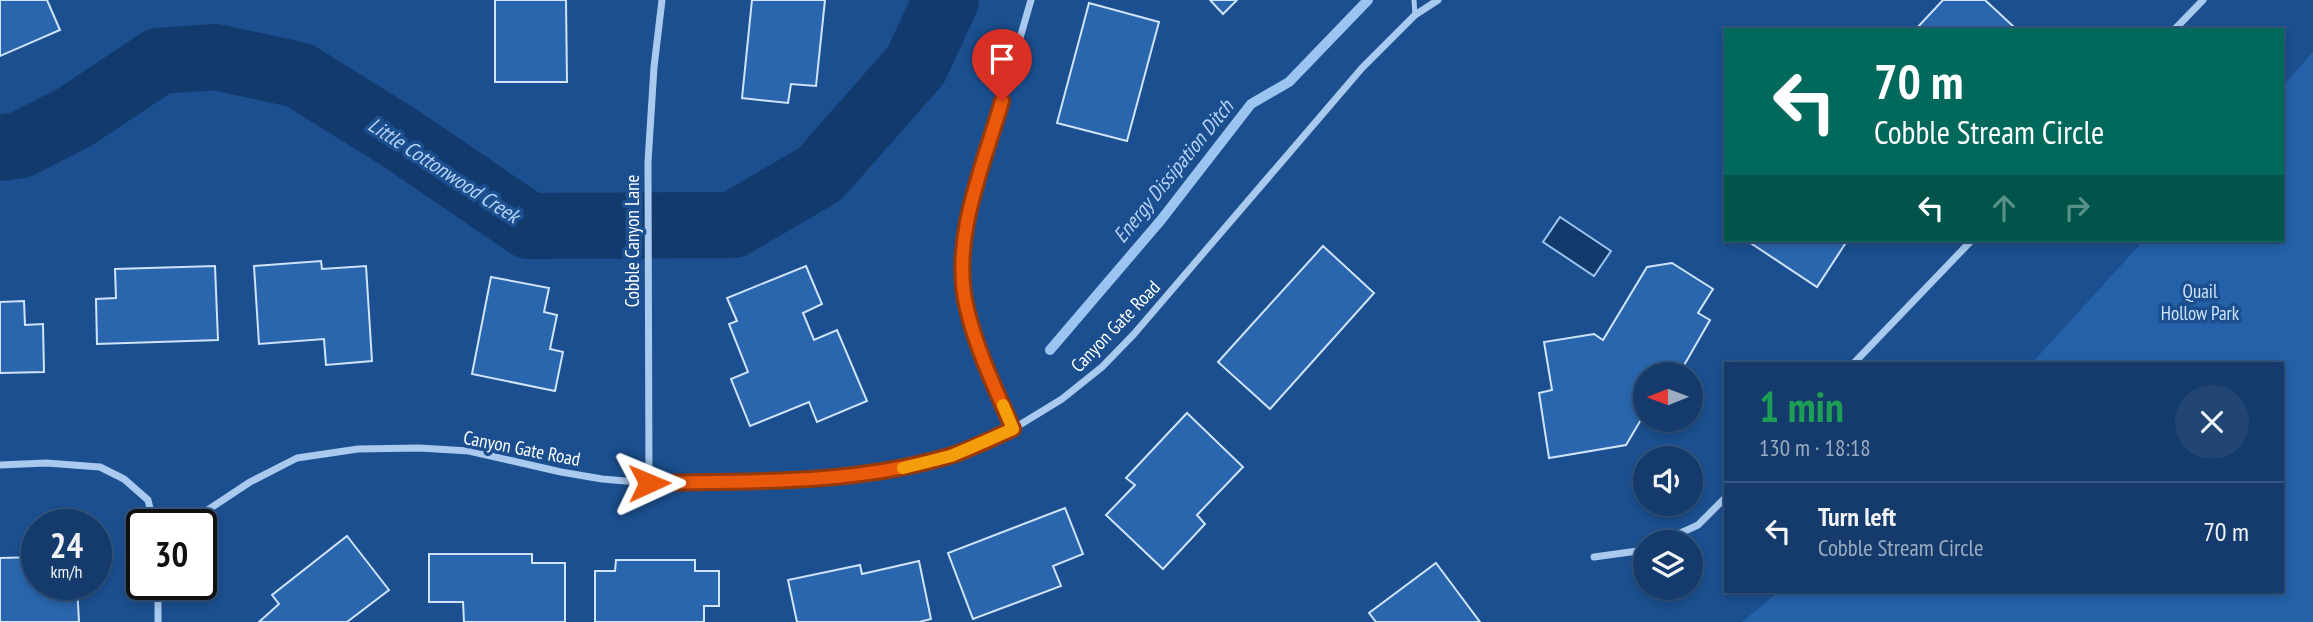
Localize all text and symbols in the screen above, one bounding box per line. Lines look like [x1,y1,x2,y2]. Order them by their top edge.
pin [972,29,1032,101]
icon: arrive [983,40,1021,78]
text: 70 m [1874,49,1963,113]
icon: left [1759,56,1850,147]
water label: Energy Dissipation Ditch [1107,93,1240,248]
water label: Little Cottonwood Creek [363,111,527,231]
text: Cobble Stream Circle [1874,111,2104,153]
street label: Cobble Canyon Lane [620,175,644,307]
icon: left [1912,189,1950,227]
icon: ahead [1985,189,2023,227]
icon: right [2058,189,2096,227]
street label: Canyon Gate Road [1065,275,1165,377]
park label: Quail Hollow Park [2161,279,2240,325]
north arrow [1633,362,1703,432]
map controls [1633,362,1703,600]
text: 1 min [1759,379,1844,434]
button: close [2175,385,2249,459]
street label: Canyon Gate Road [462,425,582,471]
text: 130 m · 18:18 [1759,433,1871,462]
position arrow [612,446,686,520]
button: sound [1633,446,1703,516]
text: Turn left [1818,500,1896,533]
speed limit sign: 30 [126,509,217,600]
icon: left [1759,512,1797,550]
text: 70 m [2203,515,2249,548]
text: 24 [50,522,83,568]
button: layers [1633,530,1703,600]
text: Cobble Stream Circle [1818,533,1983,562]
text: km/h [51,560,82,583]

